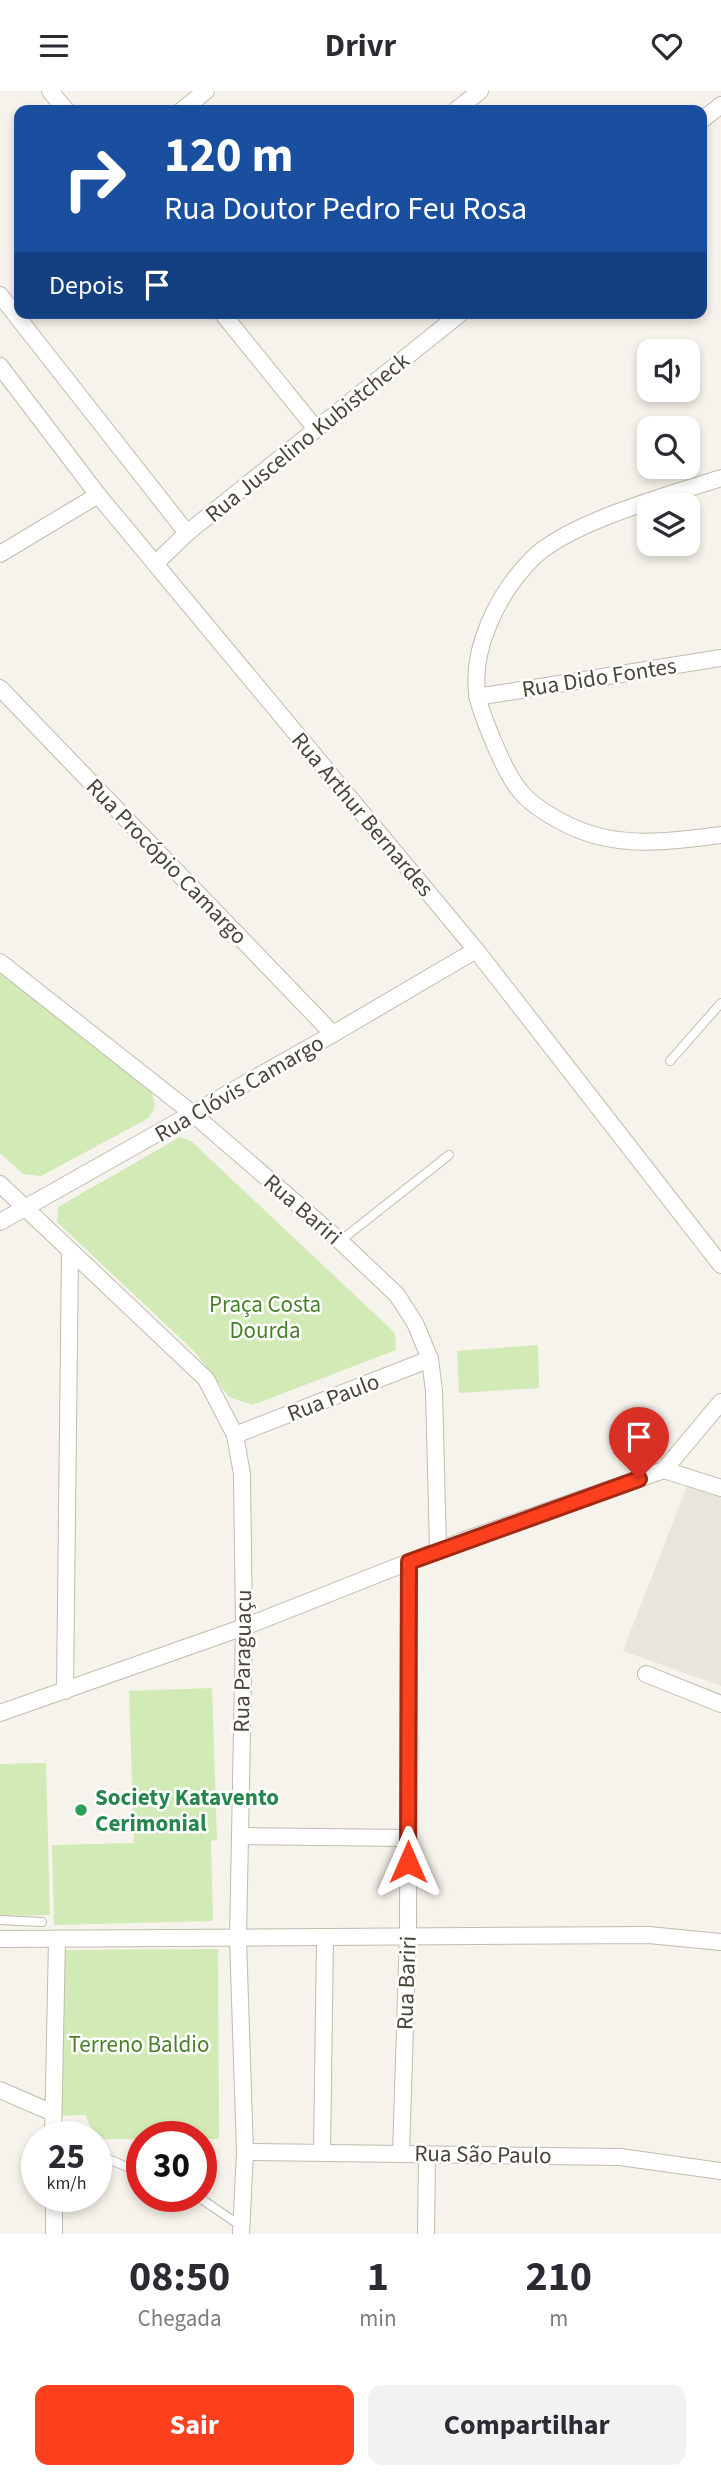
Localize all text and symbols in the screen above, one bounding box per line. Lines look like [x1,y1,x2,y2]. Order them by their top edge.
text: Drivr [325,23,396,69]
icon: menu [35,27,73,65]
icon: heart [648,27,686,65]
text: 120 m [164,121,293,191]
icon: right [49,133,140,224]
text: Rua Doutor Pedro Feu Rosa [164,186,527,232]
icon: arrive [138,266,176,304]
text: Depois [49,267,124,304]
map controls [637,339,700,556]
button: sound [637,339,700,402]
street label: Rua Juscelino Kubistcheck [198,344,417,530]
button: search [637,416,700,479]
button: layers [637,493,700,556]
street label: Rua Dido Fontes [519,649,679,706]
street label: Rua Arthur Bernardes [284,725,442,904]
street label: Rua Procópio Camargo [78,771,255,952]
street label: Rua Clóvis Camargo [148,1026,330,1150]
street label: Rua Bariri [256,1166,349,1253]
park label: Praça Costa Dourda [209,1288,321,1347]
street label: Rua Paulo [282,1365,384,1430]
pin [609,1407,669,1479]
icon: arrive [620,1418,658,1456]
street label: Rua Paraguaçu [225,1589,260,1733]
place label: Society Katavento Cerimonial [95,1781,279,1840]
marker: Society Katavento Cerimonial [73,1802,89,1818]
position arrow [371,1825,445,1899]
street label: Rua Bariri [388,1935,425,2031]
park label: Terreno Baldio [69,2028,209,2061]
speed limit sign: 30 [126,2121,217,2212]
text: 25 [48,2132,85,2182]
street label: Rua São Paulo [414,2137,552,2172]
text: km/h [47,2171,86,2196]
text: 08:50 [129,2247,230,2307]
text: 1 [367,2247,389,2307]
text: 210 [525,2247,592,2307]
text: Chegada [138,2302,222,2335]
text: min [359,2302,397,2335]
text: m [549,2302,568,2335]
button: Sair [35,2385,354,2465]
button: Compartilhar [368,2385,686,2465]

